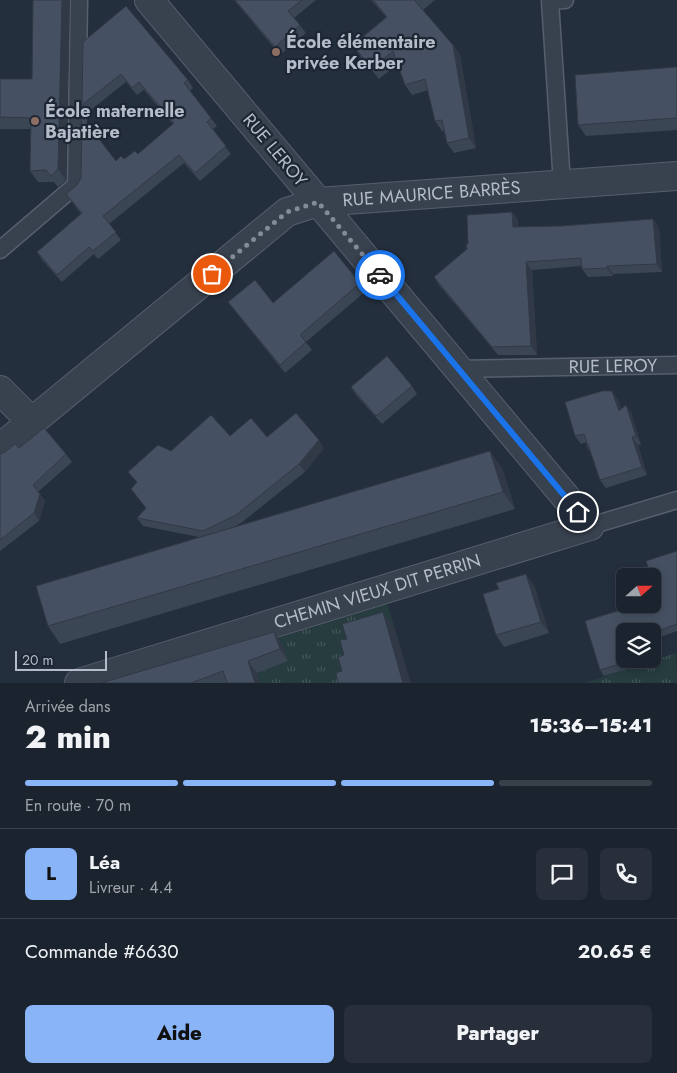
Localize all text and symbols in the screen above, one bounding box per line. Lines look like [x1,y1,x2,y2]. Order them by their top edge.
place label: École élémentaire privée Kerber [286,29,436,76]
marker: École élémentaire privée Kerber [270,46,282,58]
place label: École maternelle Bajatière [45,98,185,145]
street label: RUE LEROY [237,108,314,193]
marker: École maternelle Bajatière [29,115,41,127]
street label: RUE MAURICE BARRÈS [342,174,522,213]
courier [355,250,405,300]
pin [191,253,233,295]
icon: bag [198,260,226,288]
icon: car [366,261,394,289]
street label: RUE LEROY [568,352,658,380]
pin [557,491,599,533]
icon: home [564,498,592,526]
street label: CHEMIN VIEUX DIT PERRIN [271,547,484,635]
north arrow [616,568,661,612]
map controls [616,568,661,668]
button: layers [616,623,661,668]
scale bar [15,648,108,671]
text: 20 m [22,650,54,670]
text: Arrivée dans [25,695,110,718]
text: 15:36–15:41 [530,712,652,739]
text: 2 min [25,714,111,760]
text: En route · 70 m [25,794,131,817]
button: chat [536,848,588,900]
button: phone [600,848,652,900]
text: Léa [89,849,120,876]
text: L [46,860,56,887]
text: Livreur · 4.4 [89,876,173,899]
text: Commande #6630 [25,938,179,965]
text: 20.65 € [578,938,652,965]
button: Aide [25,1005,334,1063]
button: Partager [344,1005,652,1063]

